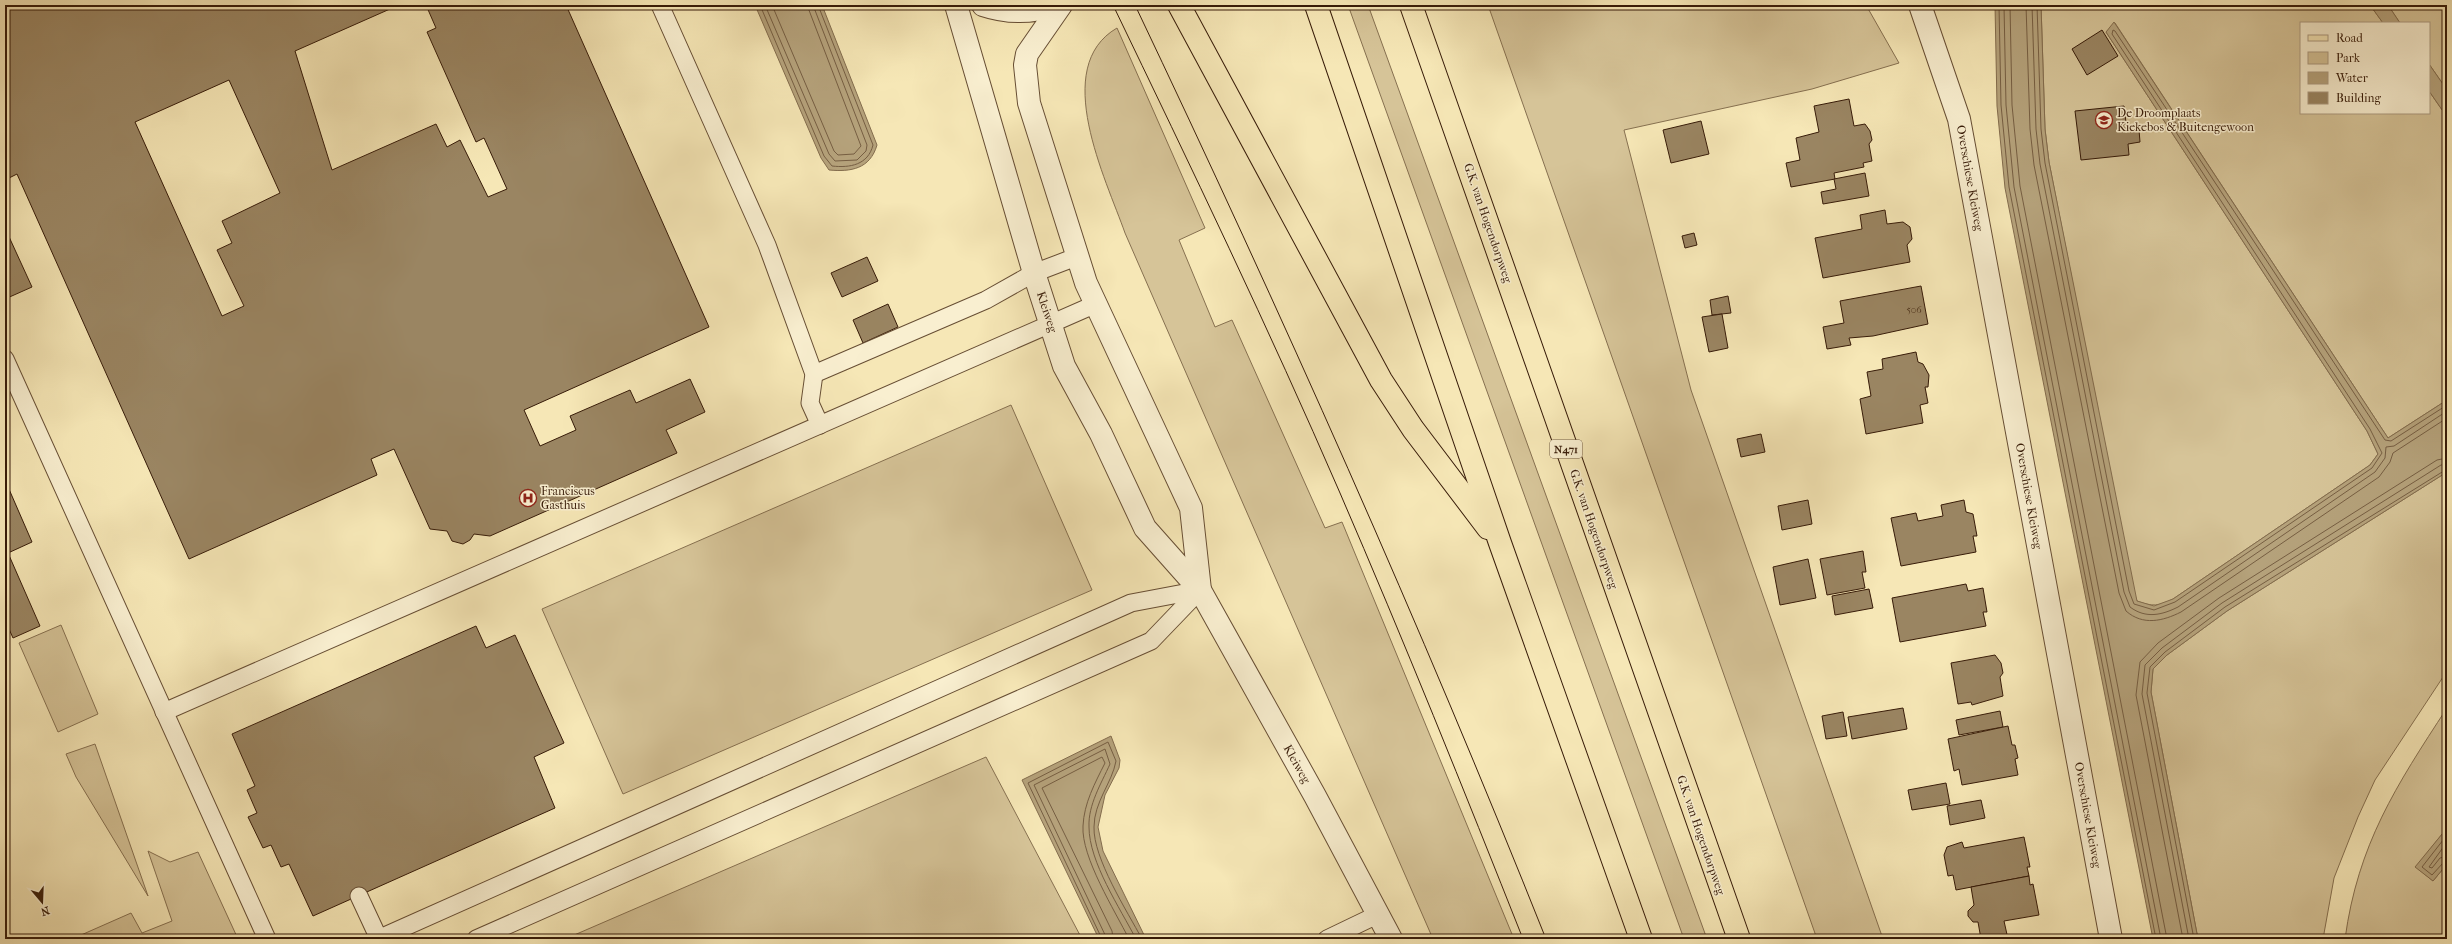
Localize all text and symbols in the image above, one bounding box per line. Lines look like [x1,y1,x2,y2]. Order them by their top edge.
legend [2300,22,2430,114]
text: Road [2336,31,2363,45]
text: Park [2336,51,2361,65]
text: Water [2335,71,2369,85]
text: Building [2336,91,2381,105]
place label: De Droomplaats Kiekebos & Buitengewoon [2117,106,2254,134]
school or university icon: De Droomplaats Kiekebos & Buitengewoon [2094,110,2114,130]
street label: Overschiese Kleiweg [1954,124,1986,233]
street label: G.K. van Hogendorpweg [1461,161,1515,285]
street label: Kleiweg [1034,290,1060,335]
house number: 506 [1906,304,1922,316]
road number: N471 [1550,440,1582,458]
street label: Overschiese Kleiweg [2013,442,2045,551]
street label: G.K. van Hogendorpweg [1567,467,1621,591]
place label: Franciscus Gasthuis [541,484,595,512]
hospital icon: Franciscus Gasthuis [518,488,538,508]
street label: Kleiweg [1281,742,1314,786]
street label: Overschiese Kleiweg [2072,761,2104,870]
street label: G.K. van Hogendorpweg [1674,773,1728,897]
north arrow [22,882,62,922]
text: N [38,903,51,919]

